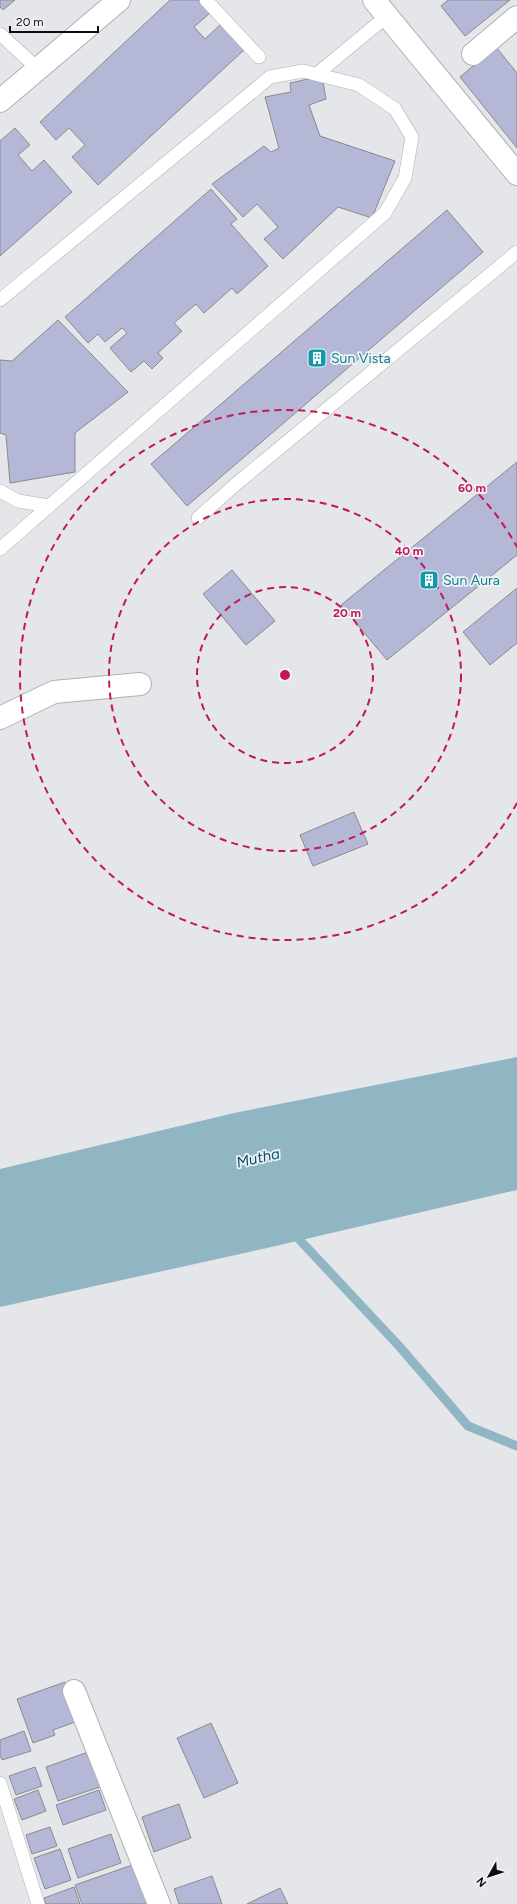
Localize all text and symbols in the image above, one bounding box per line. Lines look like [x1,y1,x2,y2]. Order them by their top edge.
scale bar [10,8,98,34]
text: 20 m [16,15,44,29]
building icon: Sun Vista [306,347,328,369]
place label: Sun Vista [331,350,391,367]
text: 60 m [458,481,486,495]
text: 40 m [395,544,423,558]
building icon: Sun Aura [418,569,440,591]
place label: Sun Aura [443,572,500,589]
text: 20 m [333,606,361,620]
centre of rings [278,668,292,682]
water label: Mutha [235,1144,282,1172]
north arrow [469,1856,509,1896]
text: N [474,1875,489,1889]

